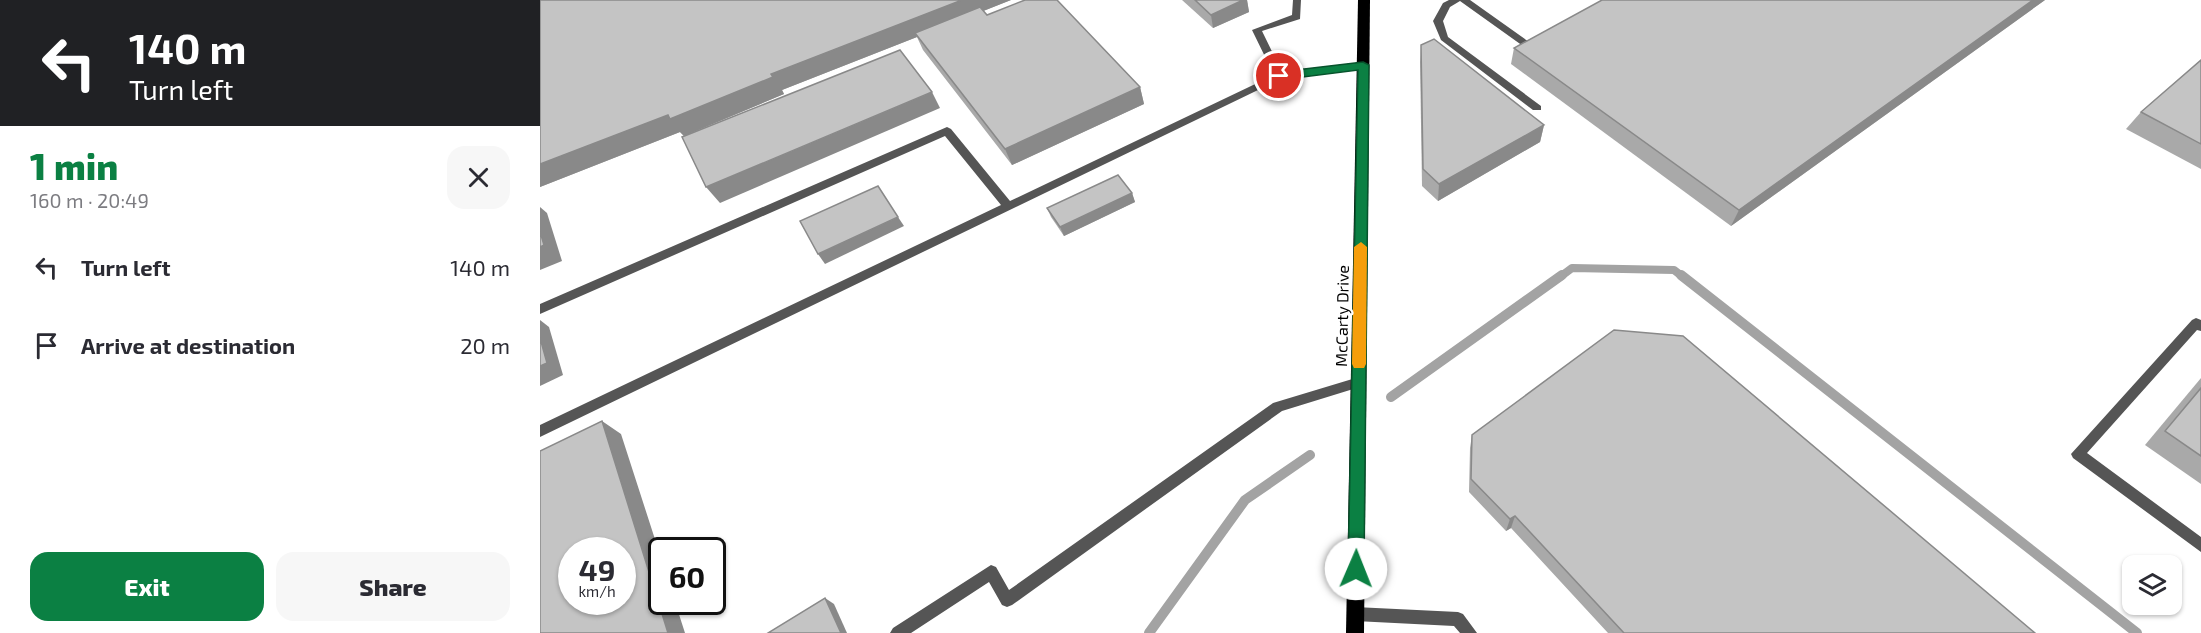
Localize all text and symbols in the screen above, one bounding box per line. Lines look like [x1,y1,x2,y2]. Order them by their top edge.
text: 140 m [129,22,246,72]
icon: left [30,24,108,102]
pin [1253,50,1304,101]
icon: arrive [1262,59,1295,92]
text: Turn left [129,73,233,105]
text: 1 min [30,144,118,187]
button: close [447,146,510,209]
text: 160 m · 20:49 [30,188,149,212]
icon: left [30,251,63,284]
text: Turn left [81,254,170,280]
text: 140 m [450,254,510,280]
street label: McCarty Drive [1331,265,1352,367]
icon: arrive [30,329,63,362]
text: Arrive at destination [81,332,295,358]
text: 20 m [460,332,510,358]
speed limit sign: 60 [648,537,726,615]
position arrow [1324,537,1388,601]
text: 49 [579,551,615,587]
button: Exit [30,552,264,621]
button: Share [276,552,510,621]
map controls [2122,555,2182,615]
button: layers [2122,555,2182,615]
text: km/h [578,582,616,600]

